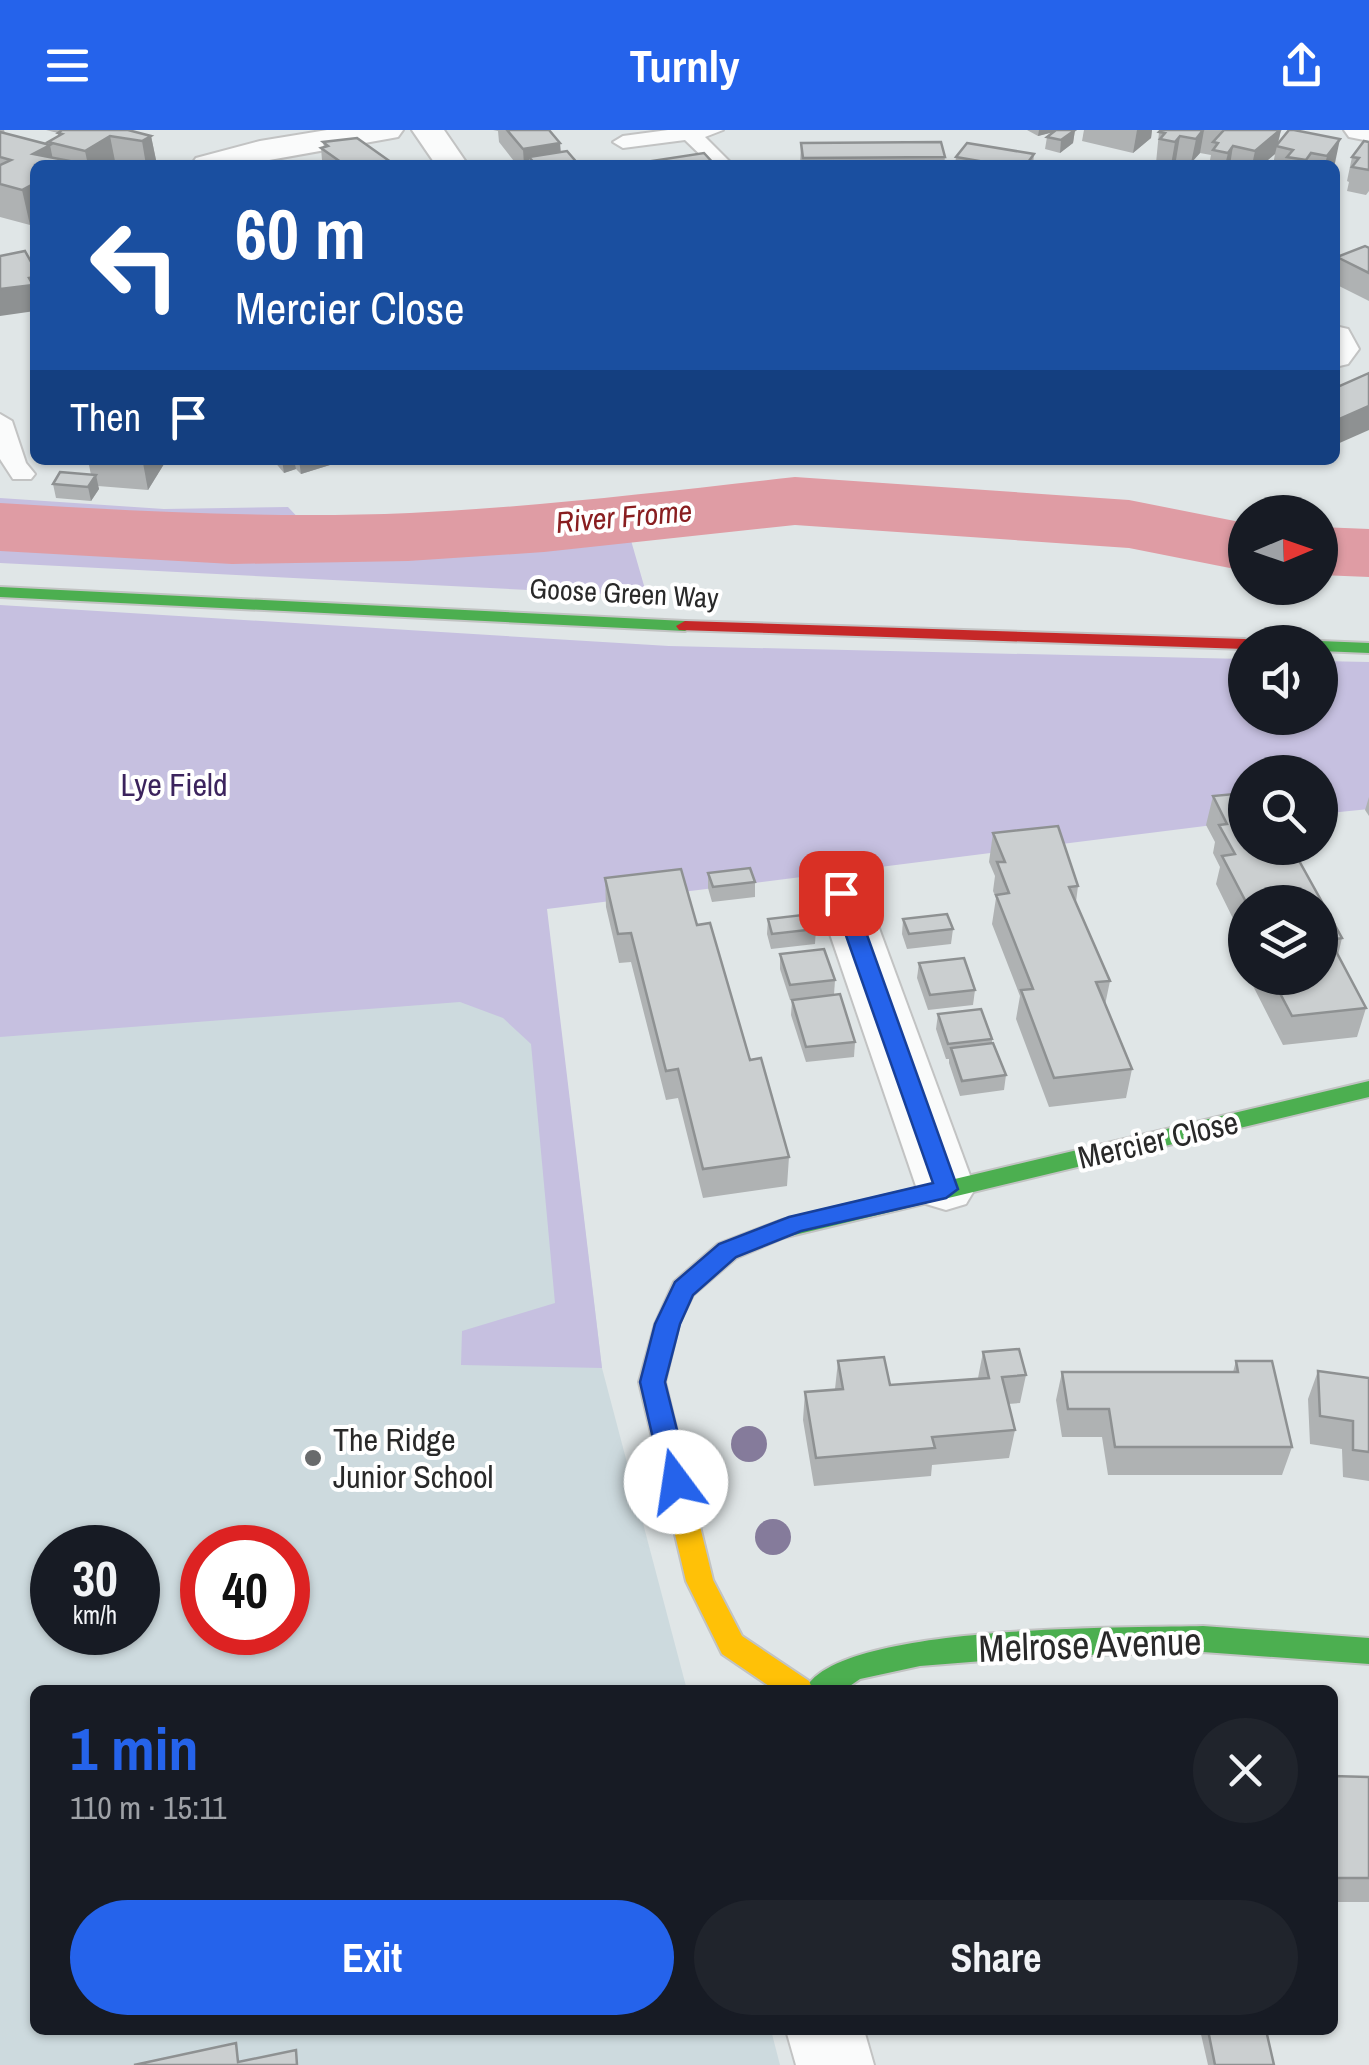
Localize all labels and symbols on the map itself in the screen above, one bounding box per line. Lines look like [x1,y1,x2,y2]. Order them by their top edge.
water label: River Frome [554,490,694,542]
north arrow [1228,495,1338,605]
street label: Goose Green Way [528,569,720,617]
park label: Lye Field [121,763,227,806]
pin [799,851,884,936]
street label: Mercier Close [1073,1100,1242,1179]
place label: The Ridge Junior School [333,1418,493,1498]
position arrow [624,1430,728,1534]
marker: The Ridge Junior School [302,1447,324,1469]
speed limit sign: 40 [180,1525,310,1655]
street label: Melrose Avenue [978,1615,1202,1674]

